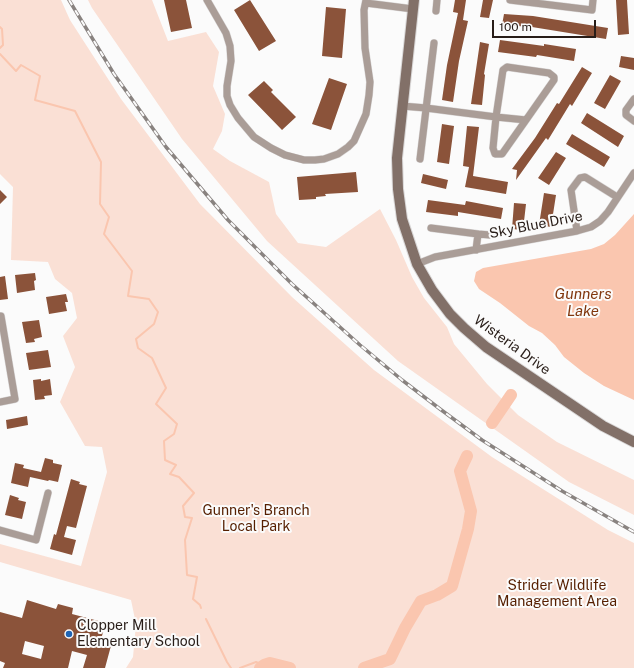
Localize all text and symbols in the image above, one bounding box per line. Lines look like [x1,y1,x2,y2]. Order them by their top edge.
scale bar [494,12,598,38]
text: 100 m [499,20,532,34]
street label: Sky Blue Drive [488,208,584,242]
water label: Gunners Lake [555,285,611,320]
street label: Wisteria Drive [470,312,554,378]
park label: Gunner's Branch Local Park [202,503,310,536]
park label: Strider Wildlife Management Area [497,578,617,610]
place label: Clopper Mill Elementary School [77,618,200,650]
marker: Clopper Mill Elementary School [64,629,74,639]

